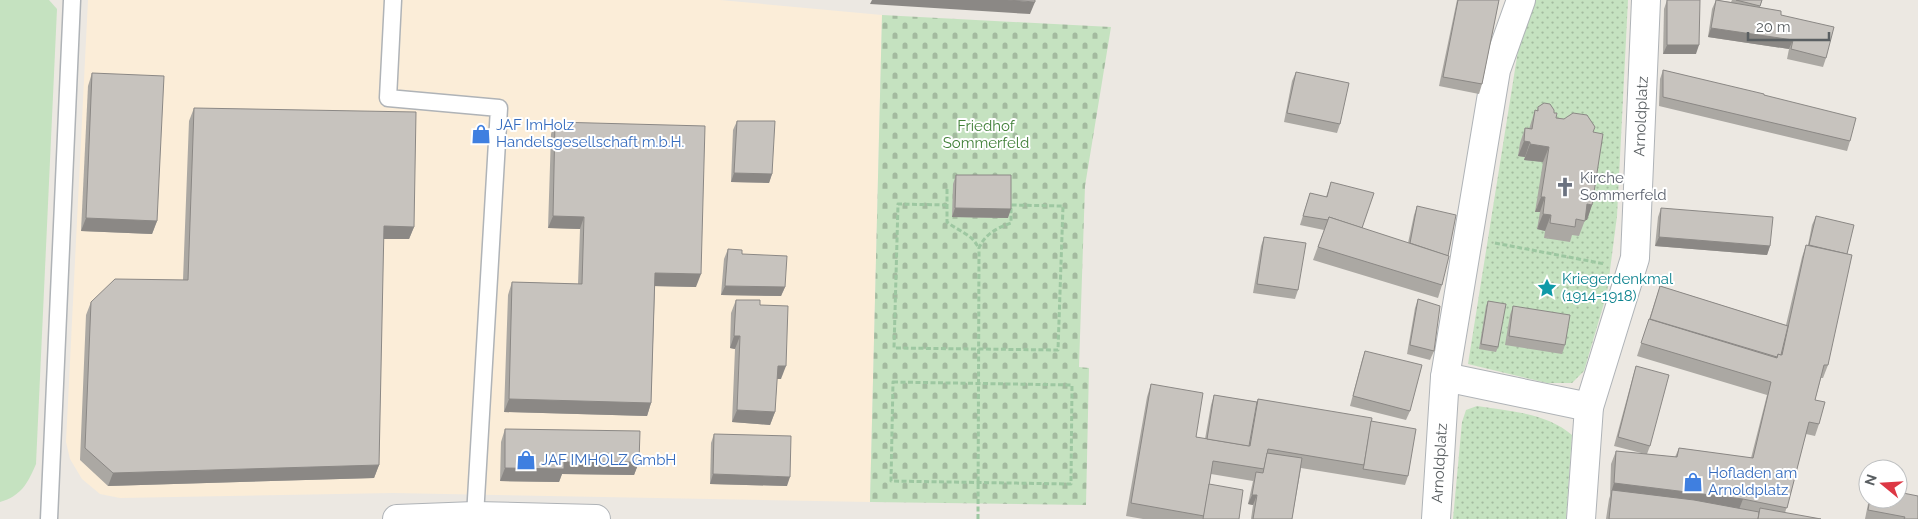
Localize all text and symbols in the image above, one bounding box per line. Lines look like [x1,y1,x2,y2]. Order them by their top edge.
scale bar [1748,10,1829,42]
text: 20 m [1756,18,1791,36]
street label: Arnoldplatz [1630,76,1652,157]
place label: JAF ImHolz Handelsgesellschaft m.b.H. [496,116,684,151]
park label: Friedhof Sommerfeld [943,117,1029,152]
shop icon: JAF ImHolz Handelsgesellschaft m.b.H. [470,123,492,145]
place label: Kirche Sommerfeld [1580,169,1667,204]
church icon: Kirche Sommerfeld [1554,176,1576,198]
place label: Kriegerdenkmal (1914-1918) [1562,270,1674,305]
place icon: Kriegerdenkmal (1914-1918) [1536,277,1558,299]
street label: Arnoldplatz [1428,422,1451,504]
shop icon: JAF IMHOLZ GmbH [515,449,537,471]
place label: JAF IMHOLZ GmbH [541,451,676,469]
north arrow [1858,459,1908,509]
place label: Hofladen am Arnoldplatz [1708,464,1797,499]
shop icon: Hofladen am Arnoldplatz [1682,471,1704,493]
text: N [1861,472,1880,488]

